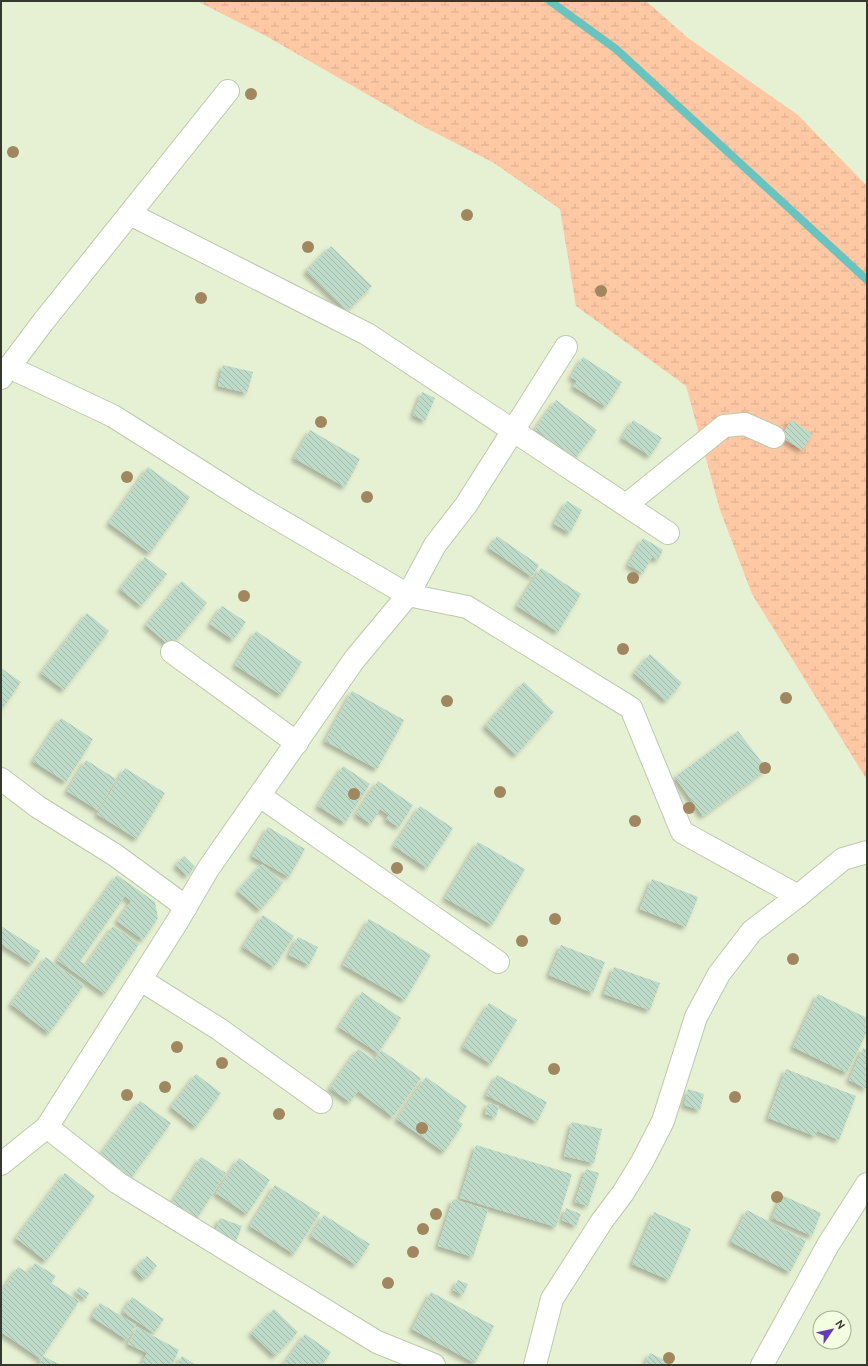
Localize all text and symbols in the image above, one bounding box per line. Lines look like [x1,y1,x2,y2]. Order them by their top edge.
north arrow [812,1310,852,1350]
text: N [833,1318,848,1331]

